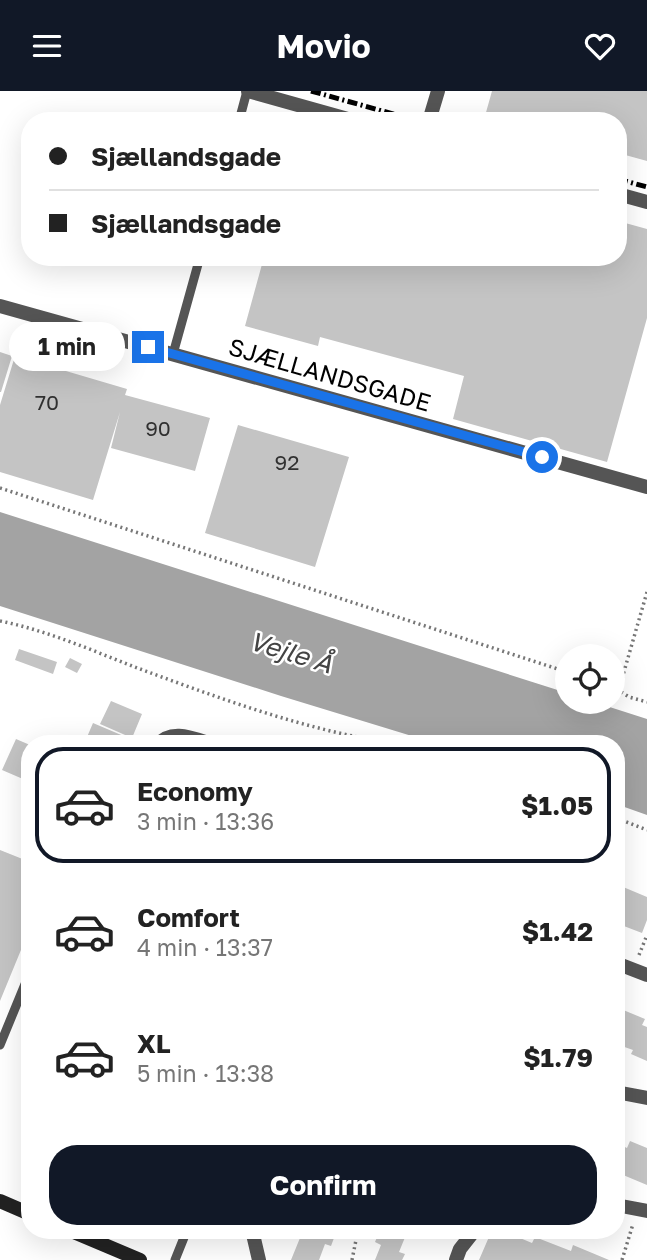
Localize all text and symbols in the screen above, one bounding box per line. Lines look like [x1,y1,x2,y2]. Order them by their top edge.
icon: menu [28,27,66,65]
text: Movio [276,27,371,65]
icon: heart [581,27,619,65]
text: Sjællandsgade [91,141,281,172]
text: Sjællandsgade [91,208,281,239]
callout: 1 min [8,323,124,371]
route end [132,331,164,363]
street label: SJÆLLANDSGADE [226,331,434,417]
text: 1 min [38,332,96,360]
house number: 70 [35,389,59,415]
house number: 90 [145,415,171,441]
route start [526,441,558,473]
house number: 92 [275,449,299,475]
water label: Vejle Å [246,625,337,679]
map controls [555,644,625,714]
button: locate [555,644,625,714]
icon: car [53,774,116,837]
text: Economy [137,776,253,807]
text: $1.05 [521,790,593,821]
text: 3 min · 13:36 [137,807,274,835]
icon: car [53,900,116,963]
text: Comfort [137,902,240,933]
text: $1.42 [522,916,593,947]
text: 4 min · 13:37 [137,933,273,961]
icon: car [53,1026,116,1089]
text: XL [137,1028,171,1059]
text: $1.79 [523,1042,593,1073]
text: 5 min · 13:38 [137,1059,274,1087]
button: Confirm [49,1145,597,1225]

